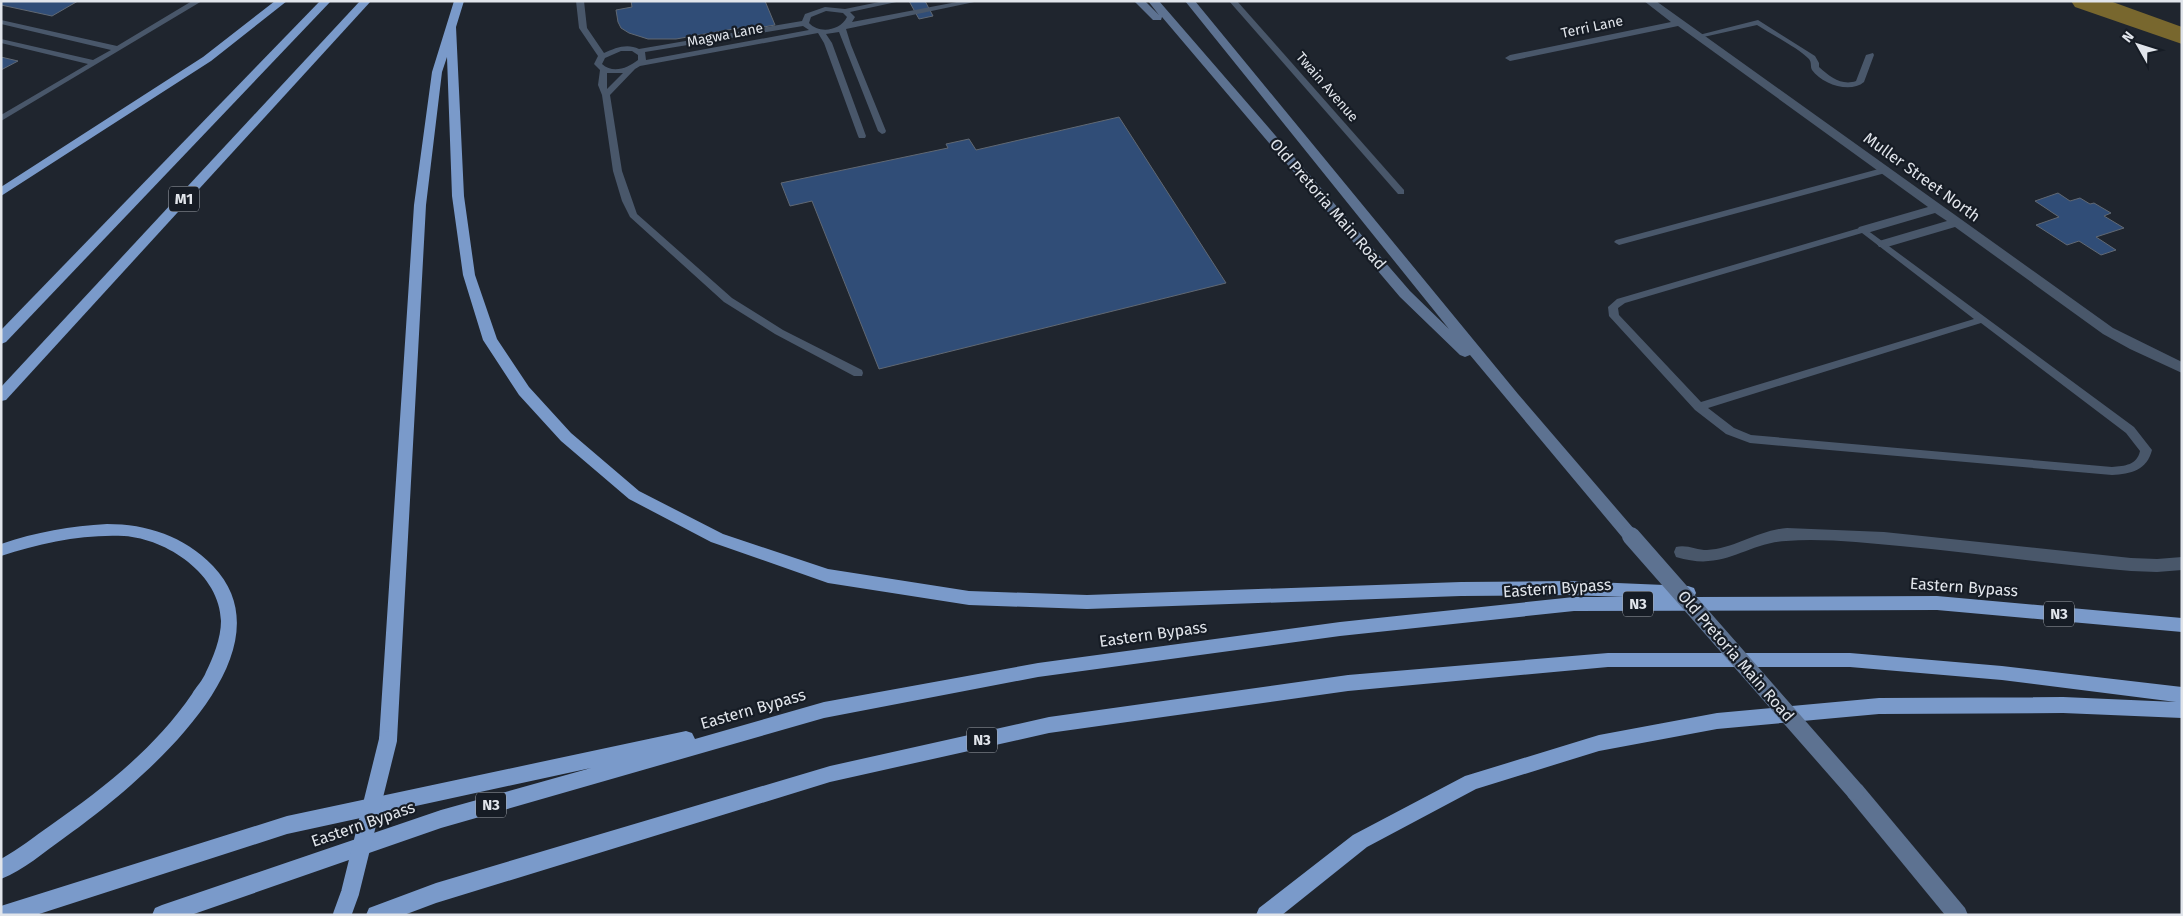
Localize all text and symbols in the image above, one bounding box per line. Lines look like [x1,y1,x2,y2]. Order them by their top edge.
street label: Terri Lane [1559,12,1625,42]
street label: Magwa Lane [686,19,764,51]
north arrow [2113,20,2163,70]
text: N [2119,28,2138,46]
street label: Twain Avenue [1292,49,1362,125]
street label: Muller Street North [1860,128,1984,226]
street label: Old Pretoria Main Road [1266,135,1390,273]
road number: M1 [169,186,199,212]
street label: Eastern Bypass [1909,574,2019,600]
street label: Eastern Bypass [1502,575,1612,601]
street label: Old Pretoria Main Road [1674,587,1798,725]
road number: N3 [1623,592,1653,616]
road number: N3 [2044,602,2074,626]
street label: Eastern Bypass [1098,617,1208,651]
street label: Eastern Bypass [698,685,808,733]
road number: N3 [967,728,997,752]
road number: N3 [476,792,506,818]
street label: Eastern Bypass [309,797,417,851]

